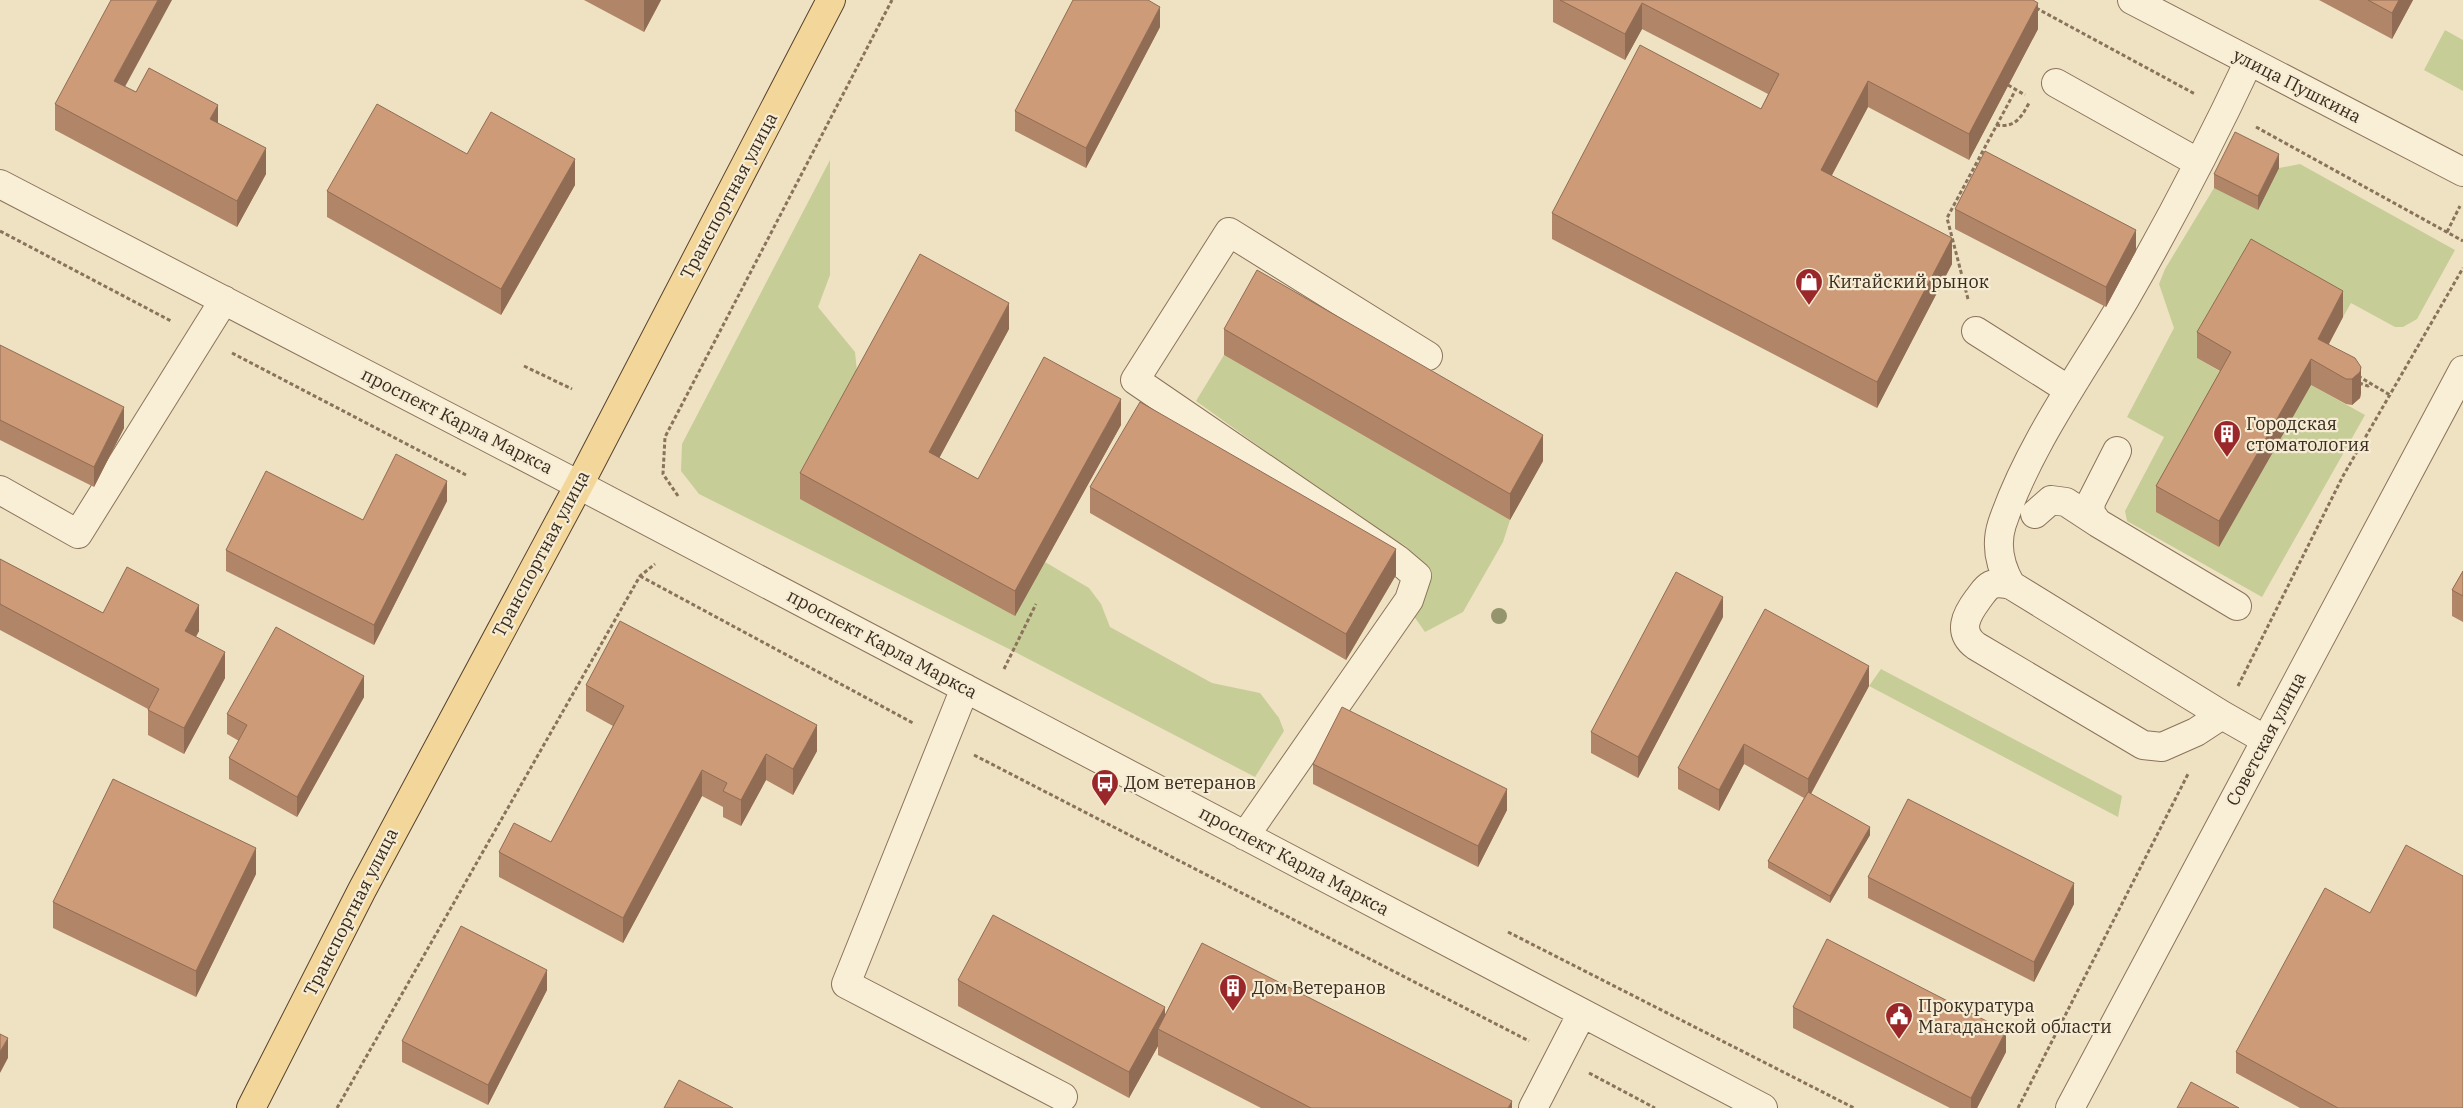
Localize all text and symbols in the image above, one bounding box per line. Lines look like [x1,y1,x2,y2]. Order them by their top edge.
street label: улица Пушкина [2229,43,2365,128]
street label: Транспортная улица [675,108,782,283]
shop icon: Китайский рынок [1794,267,1824,306]
place label: Китайский рынок [1828,270,1990,293]
street label: проспект Карла Маркса [358,362,557,479]
place label: Городская стоматология [2246,412,2370,456]
building icon: Городская стоматология [2212,419,2242,458]
street label: Транспортная улица [487,466,594,641]
street label: проспект Карла Маркса [783,584,981,704]
street label: Советская улица [2221,668,2311,810]
bus stop icon: Дом ветеранов [1090,768,1120,807]
place label: Дом ветеранов [1124,771,1256,794]
street label: проспект Карла Маркса [1195,801,1393,921]
street label: Транспортная улица [298,824,403,1000]
building icon: Дом Ветеранов [1218,973,1248,1012]
place label: Дом Ветеранов [1252,976,1386,999]
place label: Прокуратура Магаданской области [1918,994,2112,1038]
public building icon: Прокуратура Магаданской области [1884,1001,1914,1040]

